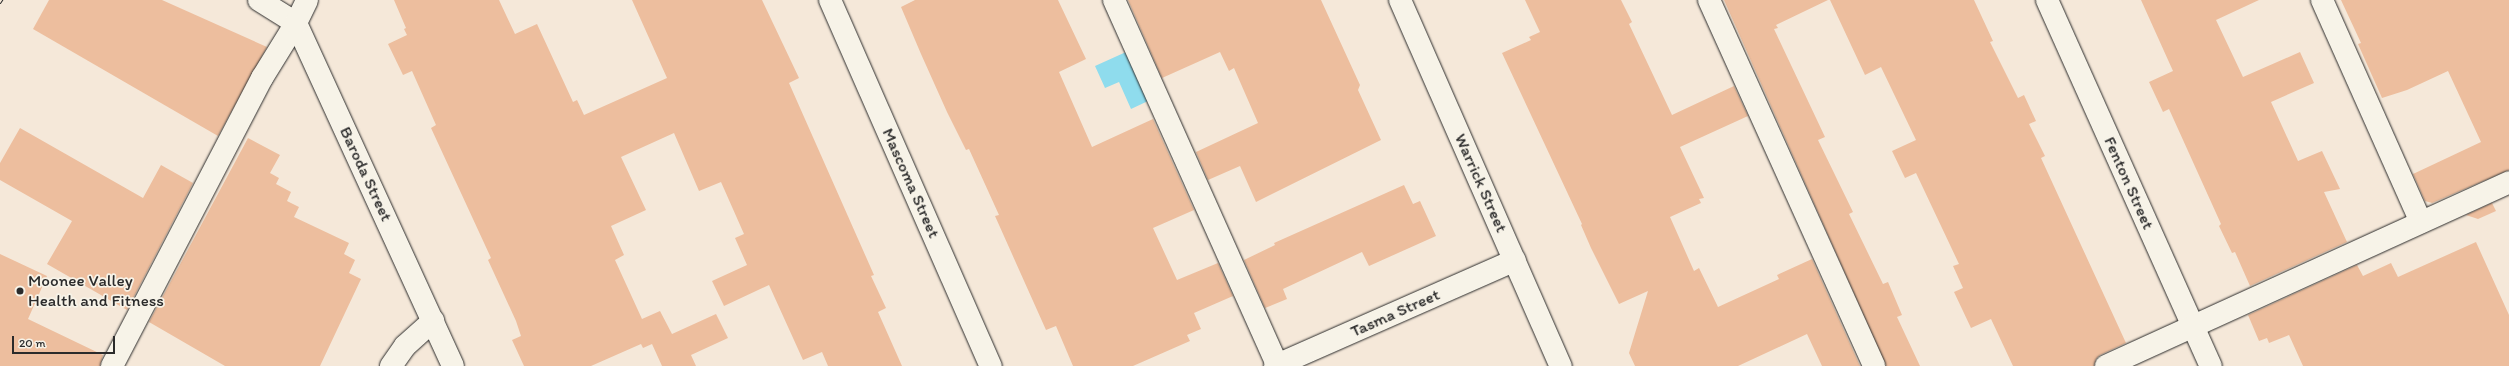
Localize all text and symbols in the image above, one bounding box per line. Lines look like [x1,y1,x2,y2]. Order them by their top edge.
street label: Baroda Street [335,124,397,224]
street label: Mascoma Street [878,125,944,241]
street label: Warrick Street [1450,131,1512,235]
street label: Fenton Street [2099,134,2159,232]
place label: Moonee Valley Health and Fitness [28,271,163,311]
street label: Tasma Street [1347,284,1443,342]
marker: Moonee Valley Health and Fitness [15,286,25,296]
scale bar [14,328,117,354]
text: 20 m [19,336,46,350]

